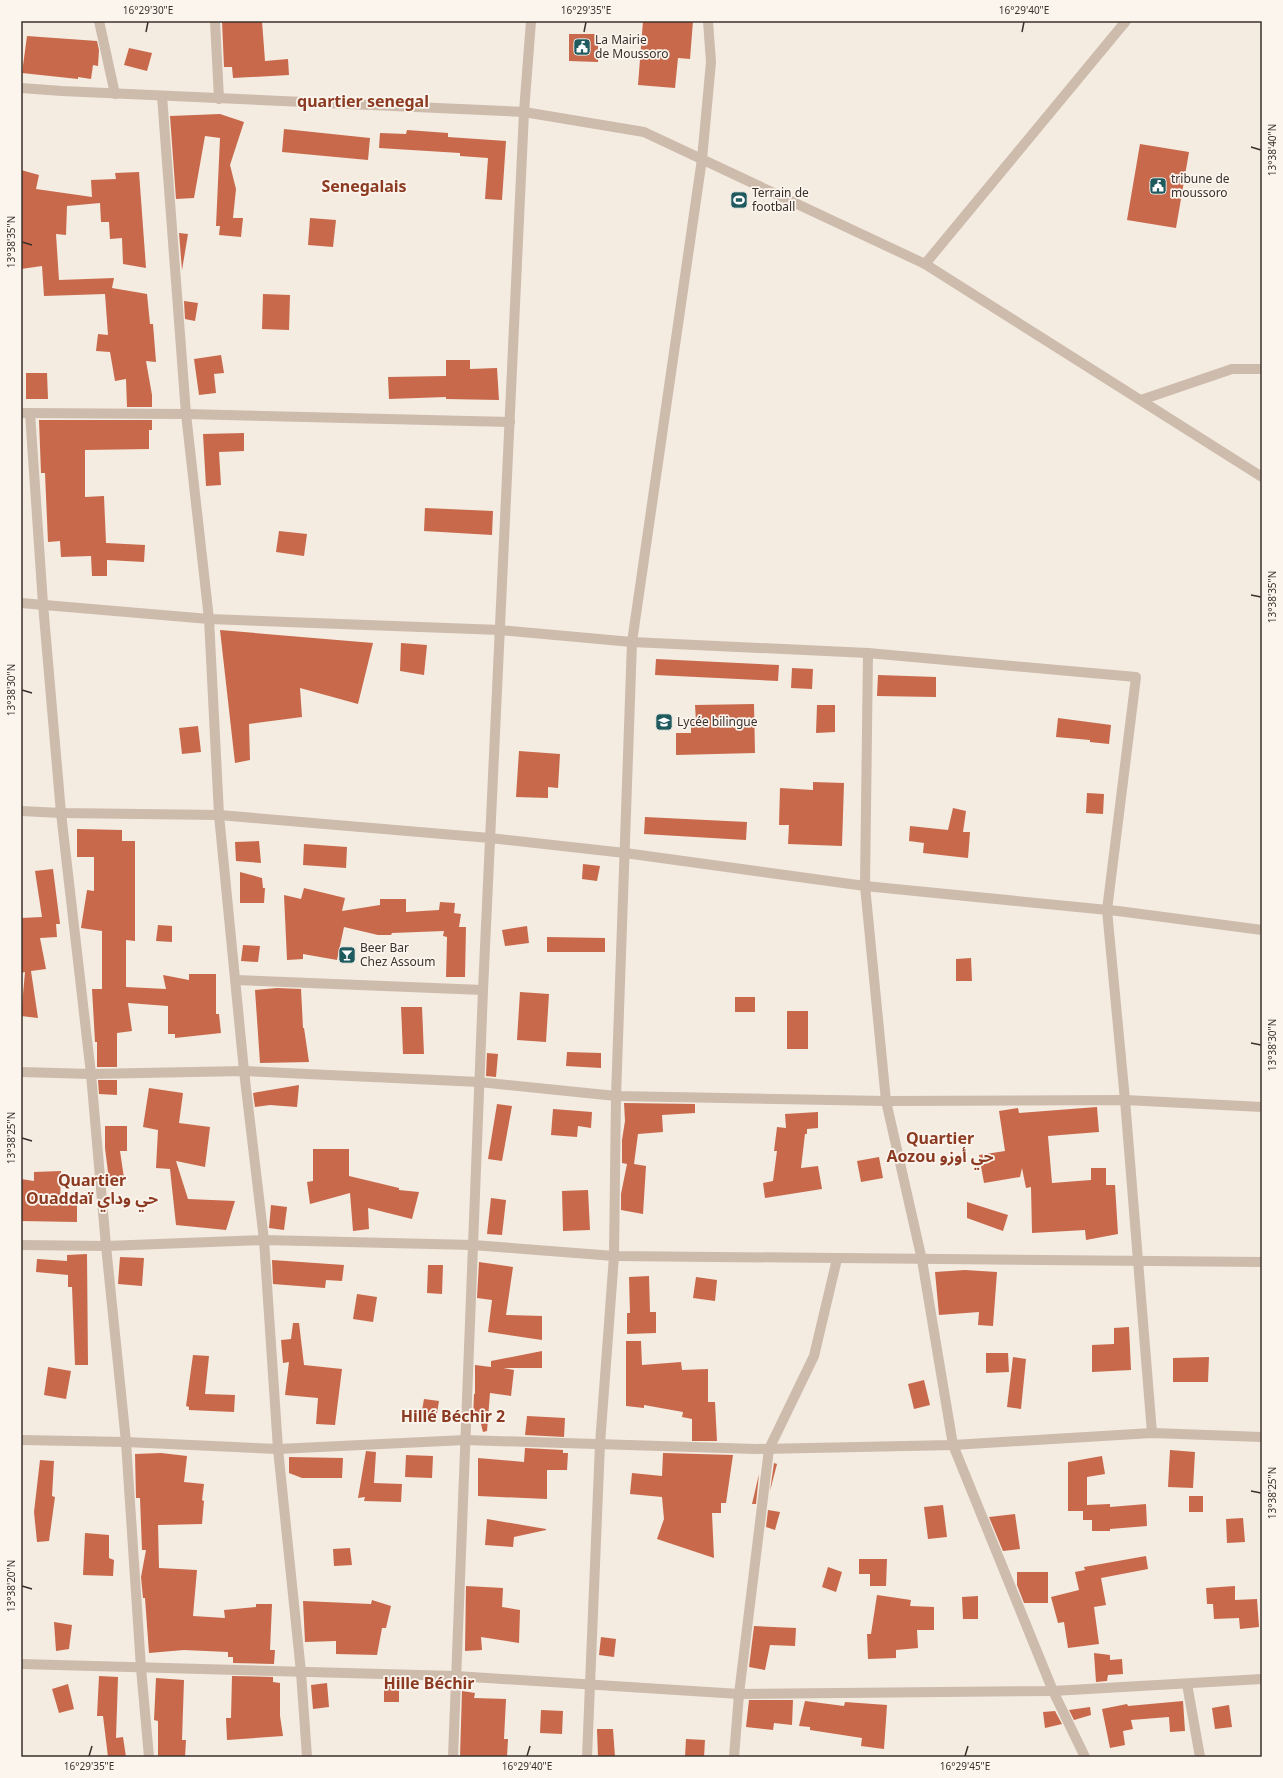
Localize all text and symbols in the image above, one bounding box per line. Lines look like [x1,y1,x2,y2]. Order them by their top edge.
text: 16°29'30"E [123,3,173,17]
text: 16°29'35"E [561,3,611,17]
text: 16°29'40"E [999,3,1049,17]
place label: La Mairie de Moussoro [595,31,669,62]
public building icon: La Mairie de Moussoro [572,37,592,57]
district label: quartier senegal [297,90,429,112]
text: 13°38'40"N [1265,124,1279,176]
place label: tribune de moussoro [1171,170,1230,201]
district label: Senegalais [321,175,407,197]
public building icon: tribune de moussoro [1148,176,1168,196]
place label: Terrain de football [752,184,809,215]
sports icon: Terrain de football [729,190,749,210]
text: 13°38'35"N [4,216,18,268]
text: 13°38'35"N [1265,571,1279,623]
text: 13°38'30"N [4,664,18,716]
school or university icon: Lycée bilingue [654,712,674,732]
place label: Lycée bilingue [677,713,758,730]
place label: Beer Bar Chez Assoum [360,939,435,970]
bar icon: Beer Bar Chez Assoum [337,945,357,965]
text: 13°38'30"N [1265,1019,1279,1071]
text: 13°38'25"N [4,1112,18,1164]
district label: Quartier Aozou حي أوزو [886,1127,994,1170]
district label: Quartier Ouaddaï حي وداي [26,1169,158,1212]
district label: Hillé Béchir 2 [401,1405,505,1427]
text: 13°38'25"N [1265,1467,1279,1519]
text: 13°38'20"N [4,1560,18,1612]
district label: Hille Béchir [383,1672,475,1694]
text: 16°29'35"E [64,1759,114,1773]
text: 16°29'40"E [502,1759,552,1773]
text: 16°29'45"E [940,1759,990,1773]

